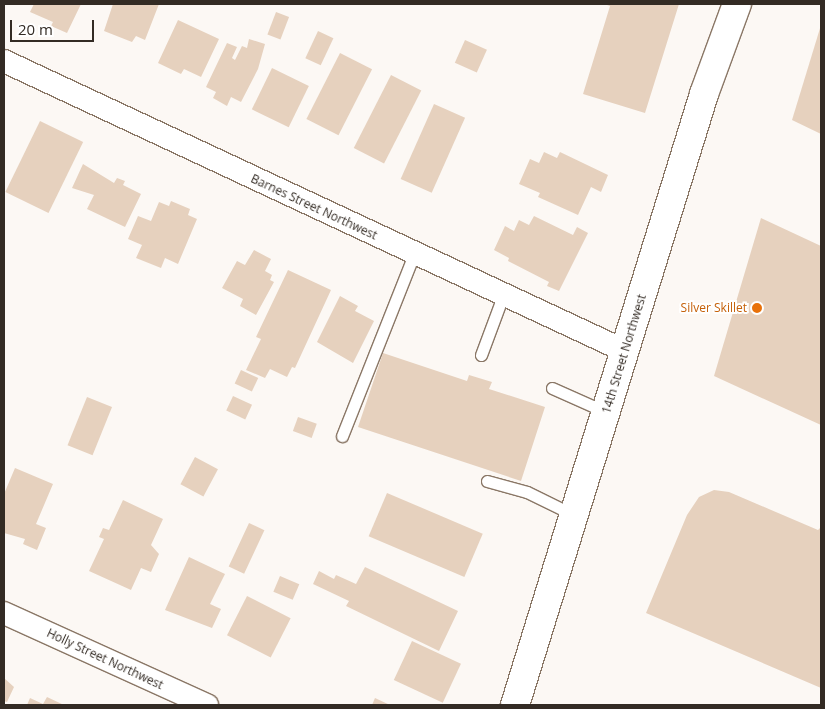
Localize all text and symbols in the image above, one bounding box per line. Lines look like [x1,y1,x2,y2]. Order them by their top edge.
scale bar [12,10,96,42]
text: 20 m [18,19,53,39]
street label: Barnes Street Northwest [249,171,379,243]
street label: 14th Street Northwest [599,293,649,415]
place label: Silver Skillet [681,301,747,315]
marker: Silver Skillet [751,302,763,314]
street label: Holly Street Northwest [45,626,165,692]

